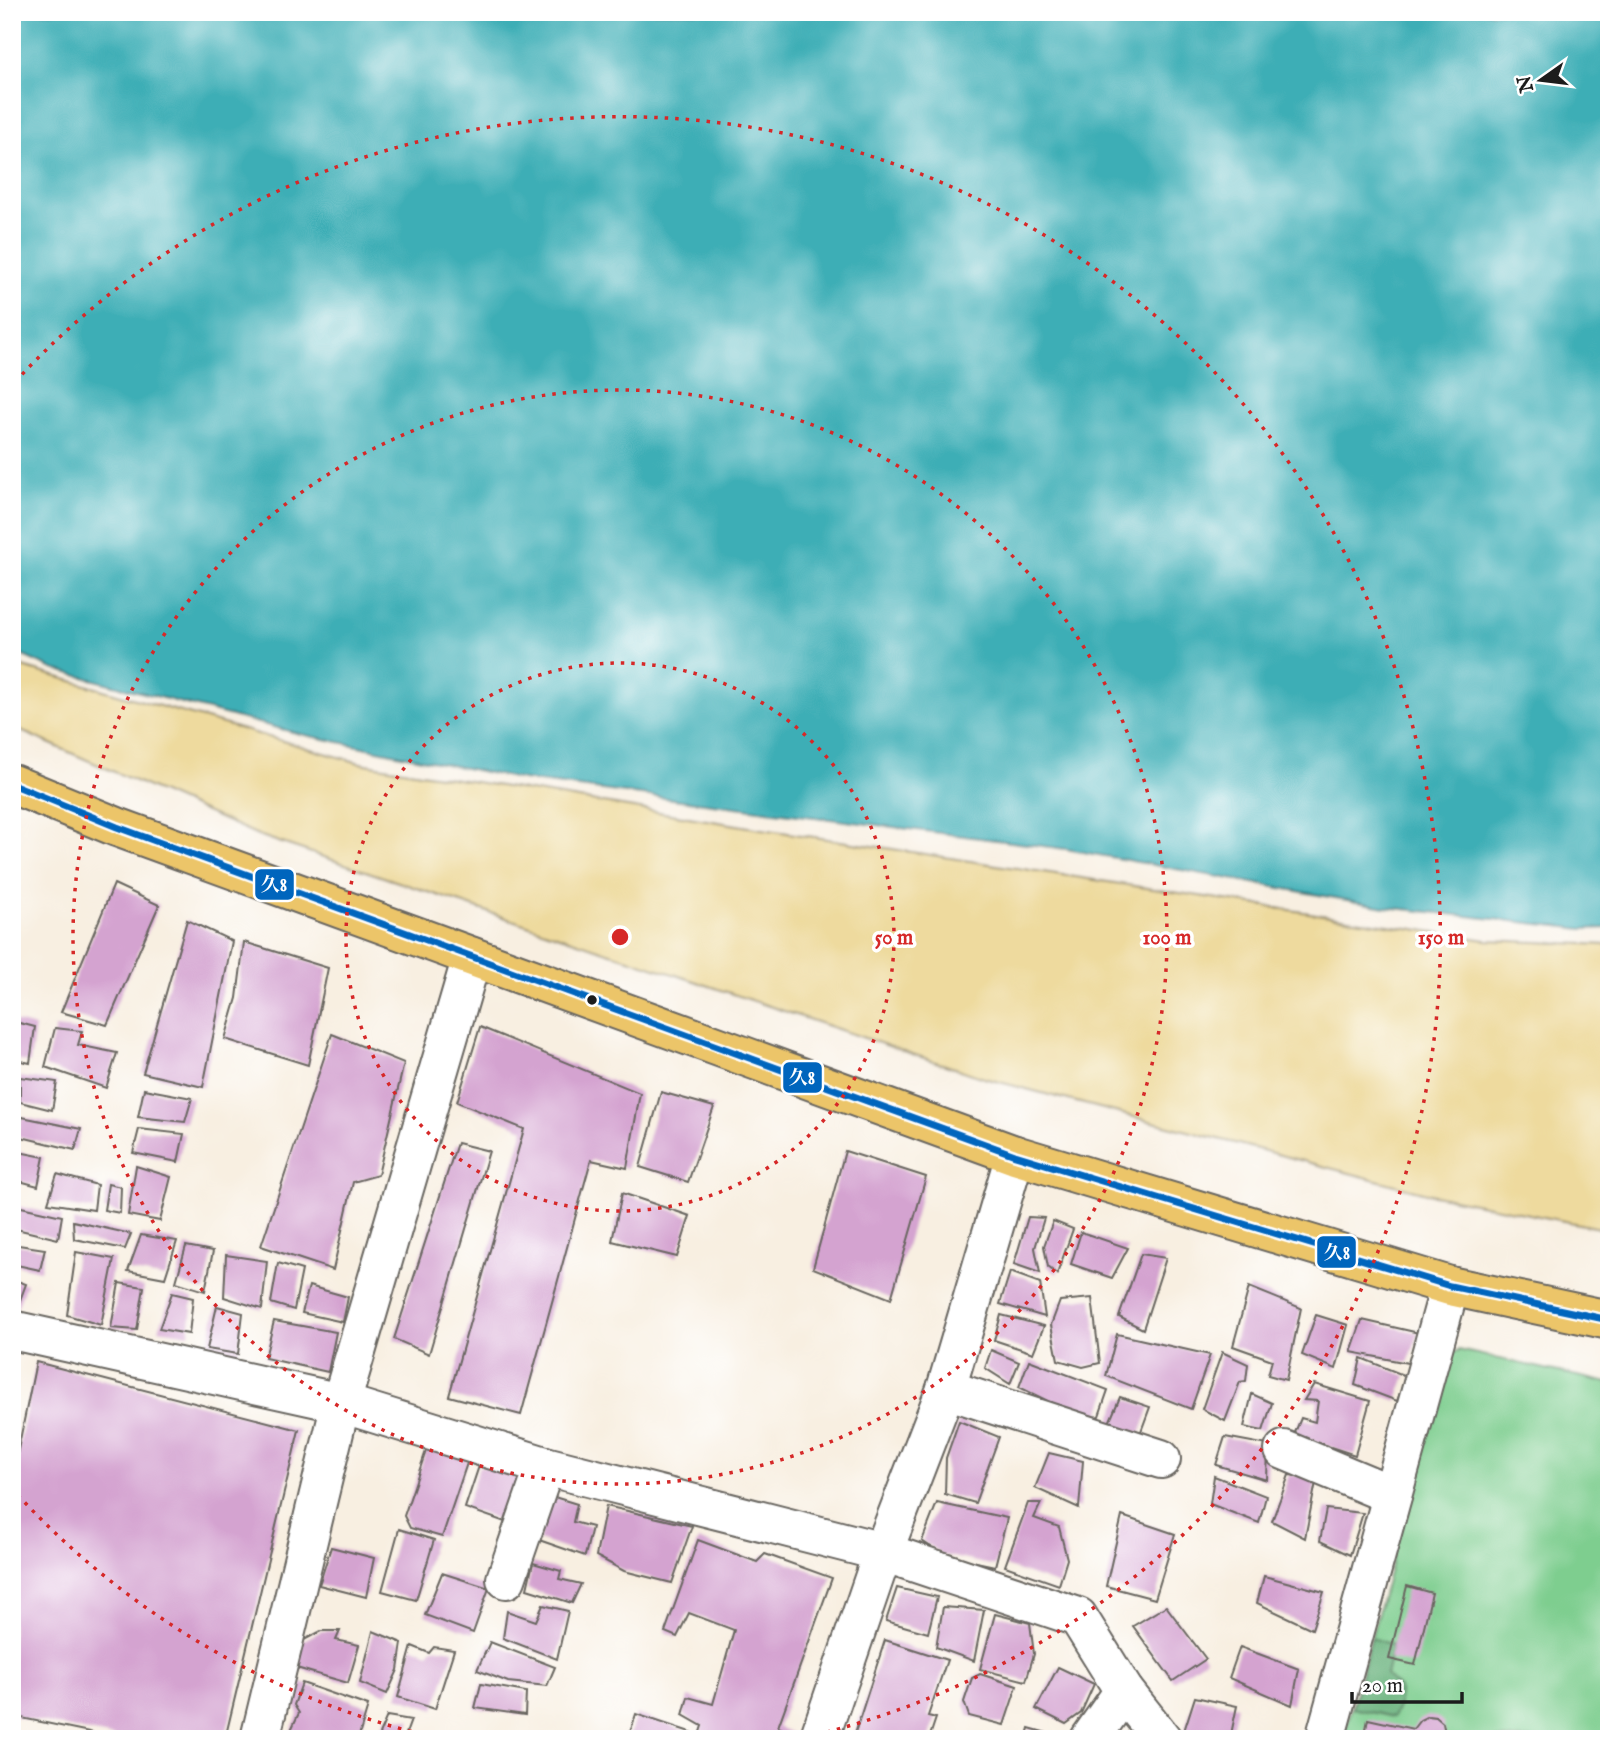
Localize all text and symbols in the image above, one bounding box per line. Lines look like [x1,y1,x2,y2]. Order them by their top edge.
north arrow [1506,46,1576,116]
text: N [1513,72,1540,95]
line badge: 久8 [254,868,295,901]
text: 久8 [261,874,287,898]
centre of rings [608,925,632,949]
text: 50 m [875,925,914,952]
text: 100 m [1142,925,1192,952]
text: 150 m [1418,925,1465,952]
unlabelled marker [585,993,599,1007]
line badge: 久8 [782,1061,823,1094]
text: 久8 [789,1067,815,1091]
line badge: 久8 [1316,1235,1357,1269]
text: 久8 [1324,1242,1350,1266]
scale bar [1352,1660,1462,1704]
text: 20 m [1362,1673,1403,1700]

